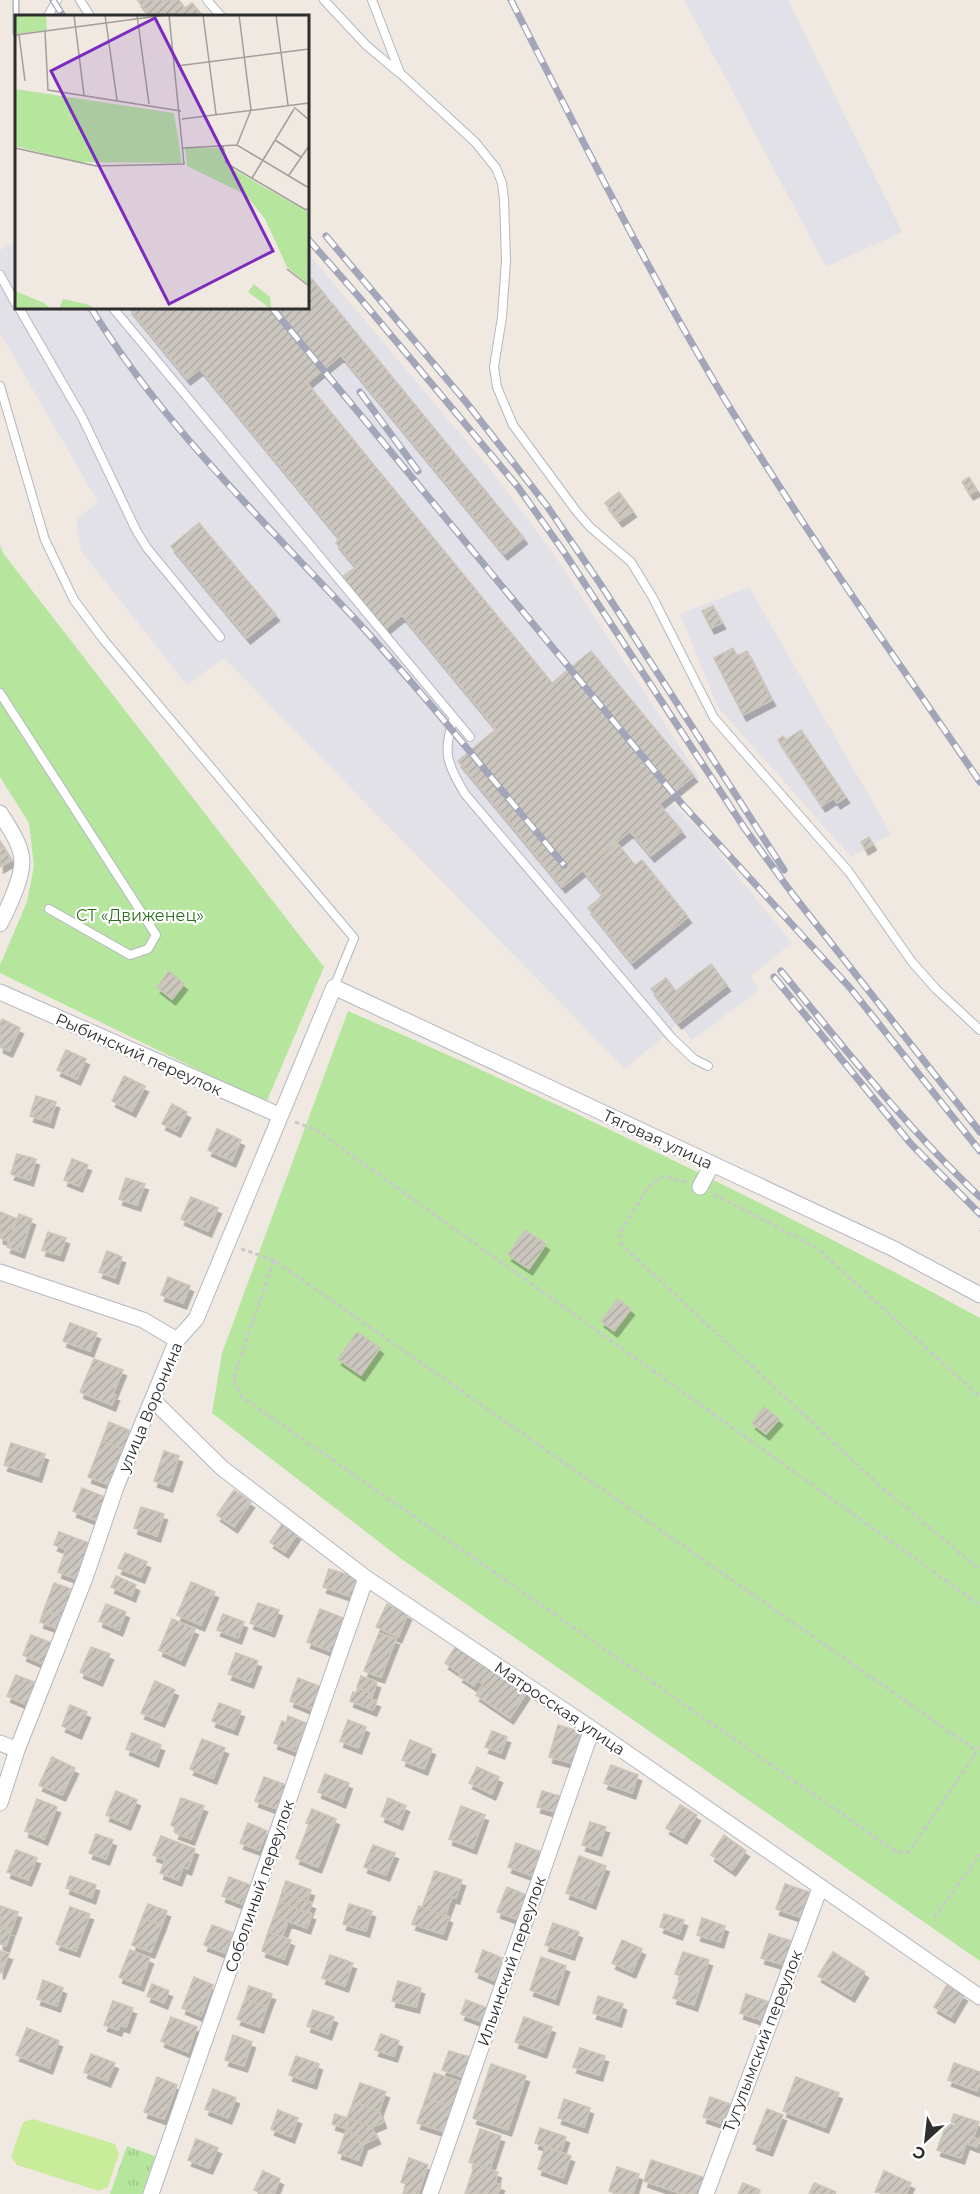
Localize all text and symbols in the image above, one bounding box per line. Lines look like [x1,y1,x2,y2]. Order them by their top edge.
inset map [15,15,309,309]
park label: СТ «Движенец» [76,906,204,925]
street label: Рыбинский переулок [53,1009,225,1100]
street label: Тяговая улица [600,1106,716,1173]
street label: улица Воронина [114,1339,186,1476]
street label: Матросская улица [491,1658,629,1759]
street label: Соболиный переулок [221,1797,298,1975]
street label: Ильинский переулок [473,1873,550,2048]
street label: Тугулымский переулок [719,1947,806,2135]
north arrow [896,2110,956,2170]
text: С [910,2142,929,2164]

